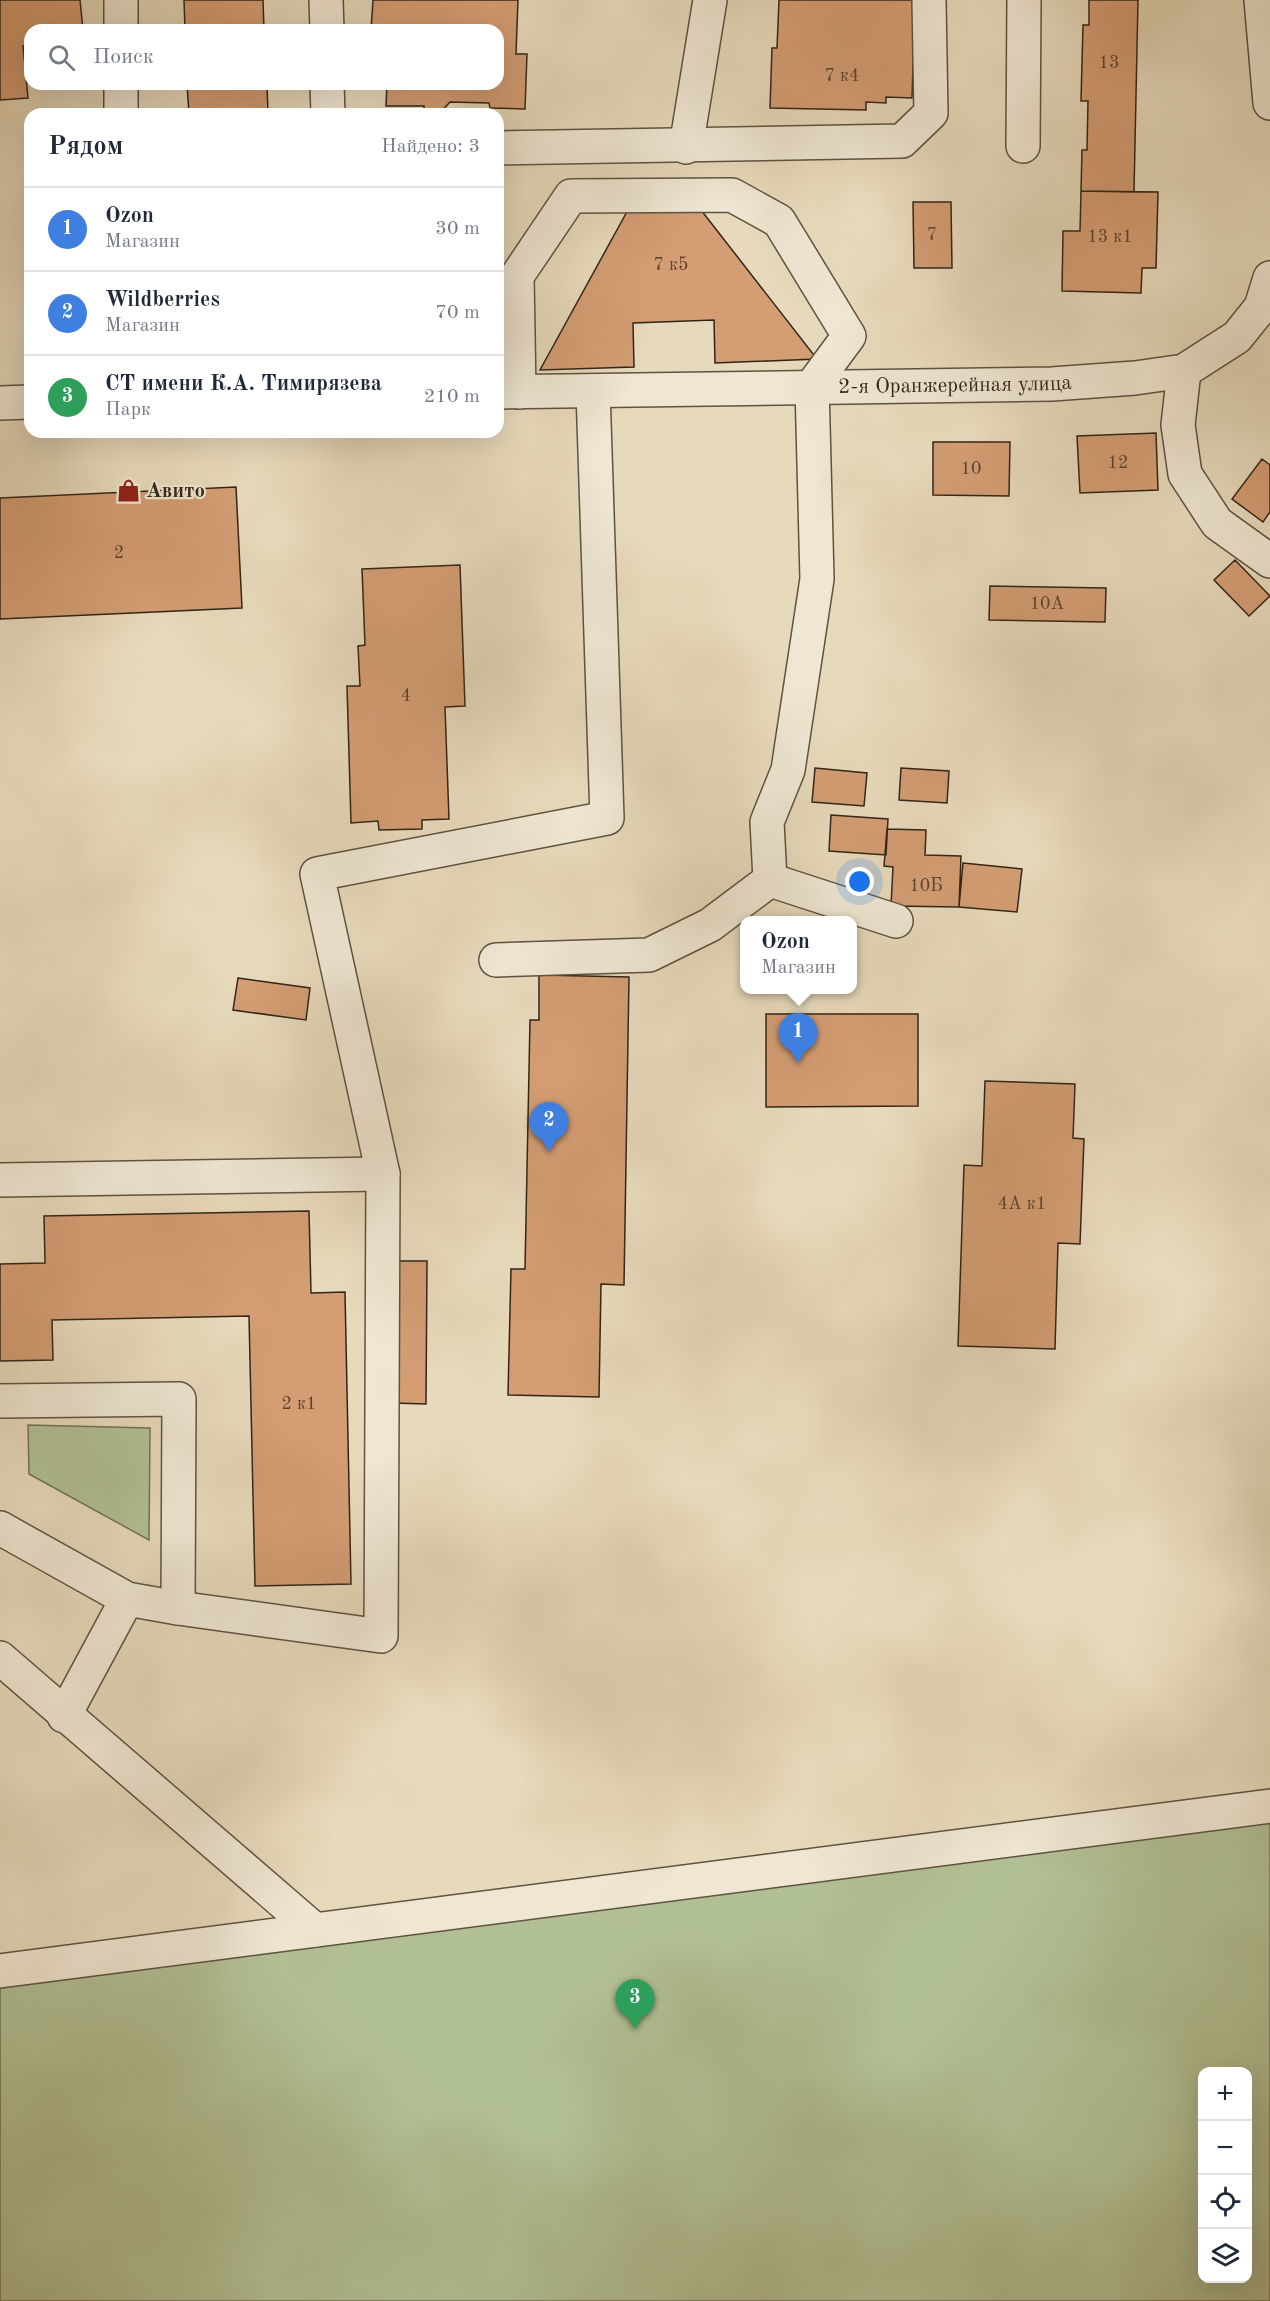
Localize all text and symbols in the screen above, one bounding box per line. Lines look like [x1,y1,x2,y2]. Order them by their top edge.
search box [24,24,504,90]
icon: search [45,41,78,74]
text: Поиск [93,46,154,68]
house number: 13 [1099,54,1119,72]
house number: 7 к4 [825,67,859,85]
text: Рядом [48,134,123,160]
text: Найдено: 3 [381,137,480,157]
text: Ozon [105,205,154,227]
text: 1 [62,219,73,239]
text: 30 m [435,219,480,239]
house number: 7 [927,226,937,244]
house number: 13 к1 [1087,228,1133,246]
text: Магазин [105,232,180,252]
house number: 7 к5 [654,256,688,274]
text: Wildberries [105,289,220,311]
text: 2 [62,303,73,323]
text: 70 m [435,303,480,323]
text: Магазин [105,316,180,336]
street label: 2-я Оранжерейная улица [838,372,1072,398]
text: СТ имени К.А. Тимирязева [105,373,382,395]
text: 3 [62,387,73,407]
text: 210 m [424,387,480,407]
text: Парк [105,400,151,420]
house number: 12 [1108,454,1128,472]
house number: 10 [961,460,981,478]
shop icon: Авито [115,478,141,504]
place label: Авито [146,481,205,502]
house number: 2 [114,544,124,562]
house number: 10А [1030,595,1065,613]
house number: 4 [401,687,411,705]
your location [845,867,874,896]
house number: 10Б [909,877,943,895]
popup [740,916,857,994]
text: Ozon [761,931,810,953]
text: Магазин [761,958,836,978]
pin: 1 [778,1014,818,1063]
pin: 2 [530,1102,568,1152]
house number: 4А к1 [998,1195,1046,1213]
house number: 2 к1 [282,1395,316,1413]
pin: 3 [616,1980,654,2029]
map controls [1198,2067,1252,2283]
button: + [1198,2067,1252,2121]
button: − [1198,2121,1252,2175]
button: locate [1198,2175,1252,2229]
button: layers [1198,2229,1252,2283]

